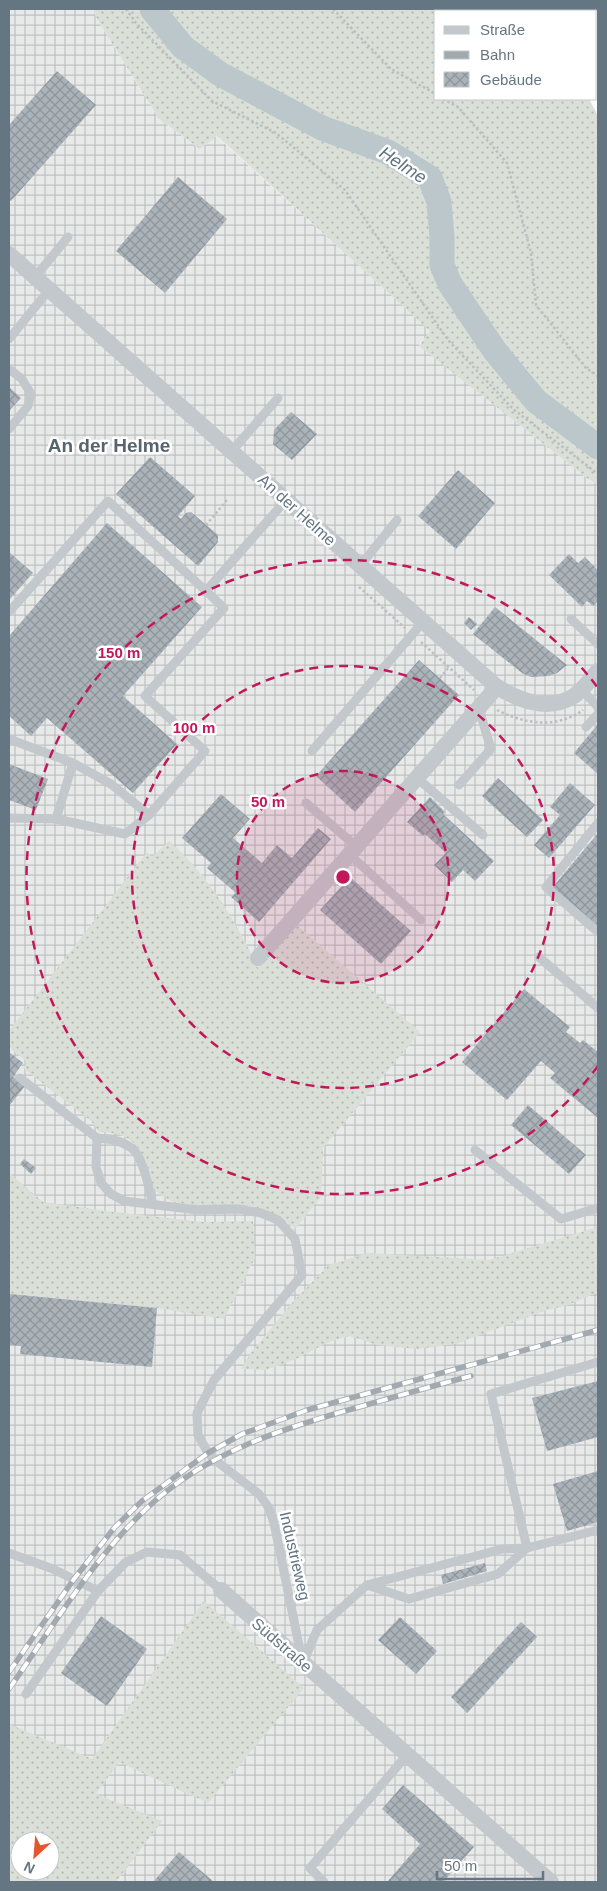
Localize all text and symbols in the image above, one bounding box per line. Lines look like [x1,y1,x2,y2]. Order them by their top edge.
legend [434,10,597,100]
text: Straße [480,21,525,38]
text: Bahn [480,46,515,63]
text: Gebäude [480,71,542,88]
water label: Helme [376,142,430,188]
district label: An der Helme [48,435,170,456]
street label: An der Helme [255,471,339,549]
text: 150 m [98,644,140,661]
text: 100 m [173,719,215,736]
text: 50 m [251,793,285,810]
centre of rings [334,868,352,886]
street label: Industrieweg [277,1510,313,1602]
street label: Südstraße [249,1614,316,1676]
north arrow [10,1831,60,1881]
scale bar [437,1848,543,1880]
text: 50 m [444,1857,477,1874]
text: N [21,1858,37,1877]

